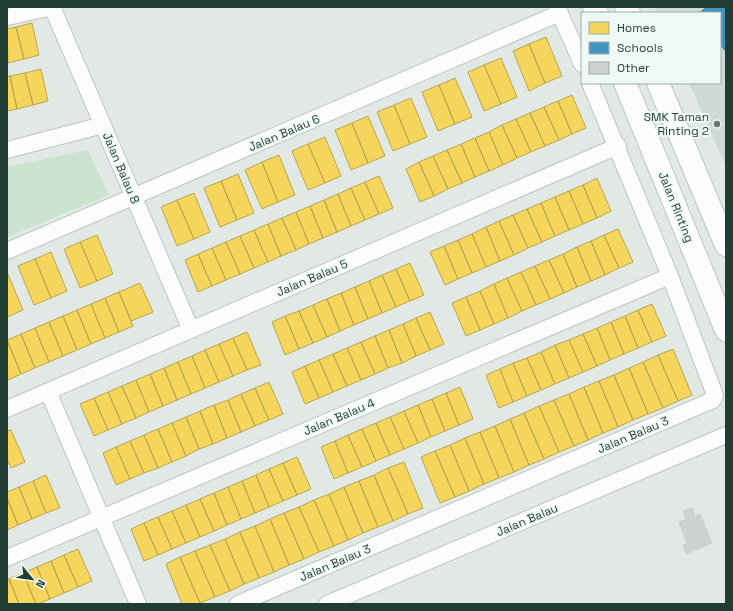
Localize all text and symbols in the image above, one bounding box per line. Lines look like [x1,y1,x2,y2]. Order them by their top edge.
legend [581,12,721,84]
text: Homes [617,20,656,36]
text: Schools [617,40,663,56]
text: Other [617,60,650,76]
place label: SMK Taman Rinting 2 [644,109,709,139]
street label: Jalan Balau 6 [246,111,322,155]
marker: SMK Taman Rinting 2 [712,119,722,129]
street label: Jalan Balau 8 [99,130,143,206]
street label: Jalan Rinting [654,169,698,245]
street label: Jalan Balau 5 [274,256,350,300]
street label: Jalan Balau 4 [301,395,378,439]
street label: Jalan Balau 3 [595,413,671,457]
street label: Jalan Balau [494,500,560,540]
street label: Jalan Balau 3 [297,541,373,585]
north arrow [12,559,52,599]
text: N [33,577,49,590]

